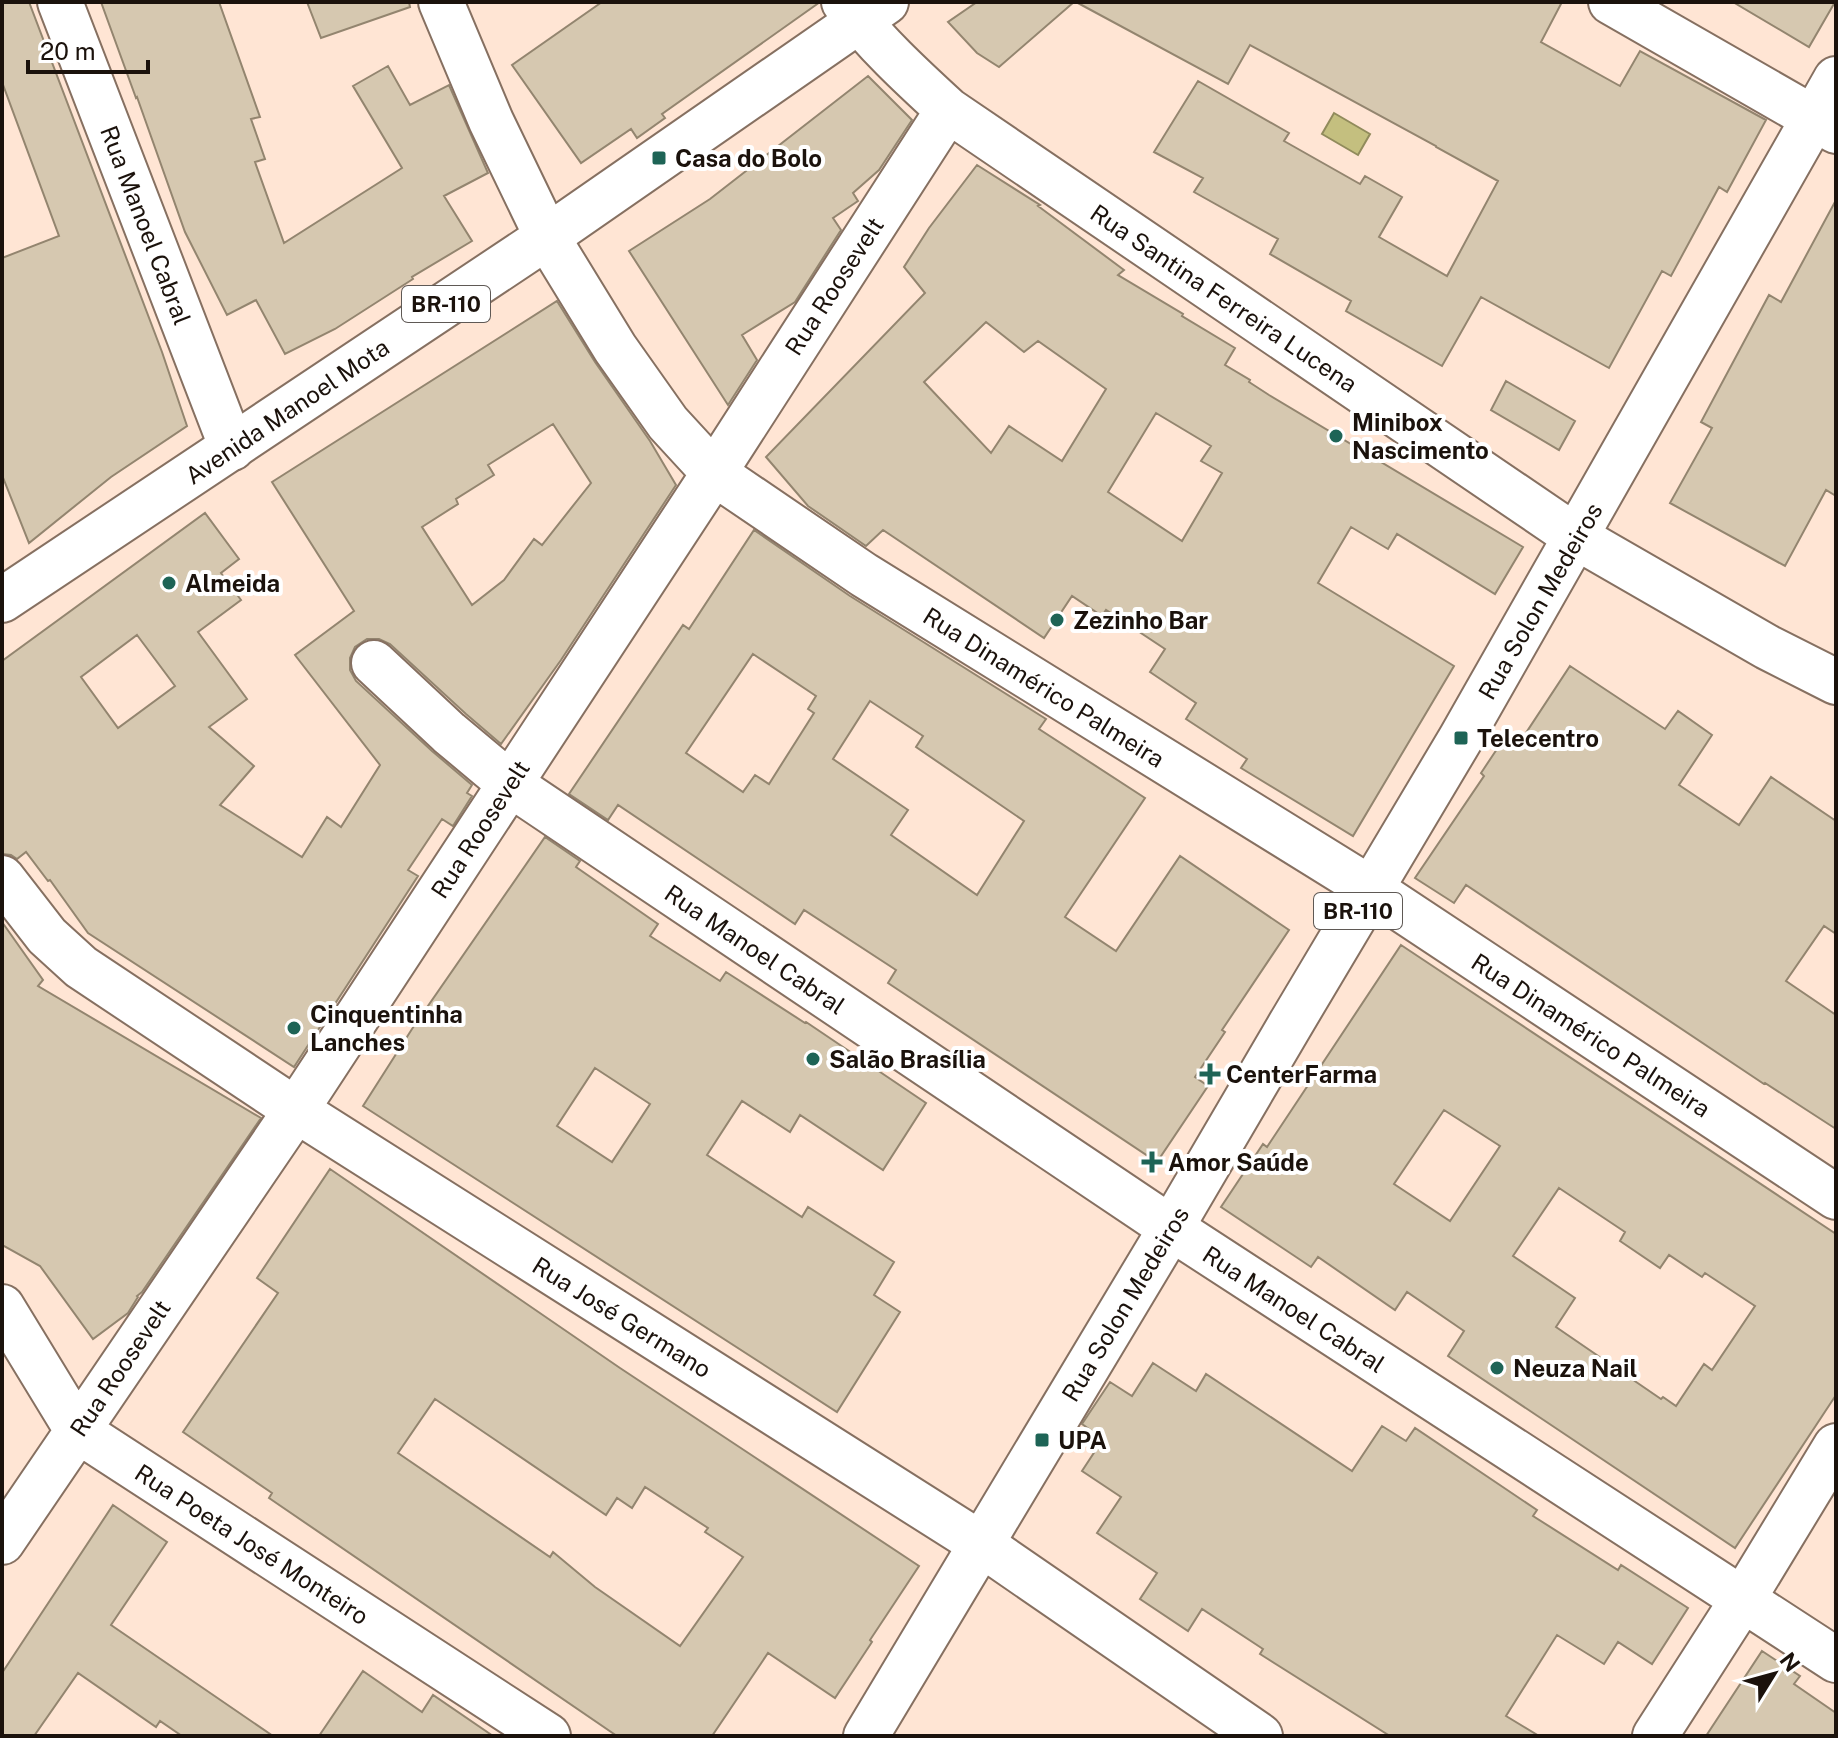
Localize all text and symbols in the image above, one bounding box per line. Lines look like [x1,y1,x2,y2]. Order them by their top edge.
scale bar [28,24,148,74]
text: 20 m [40,37,96,65]
street label: Rua Manoel Cabral [95,121,197,329]
place label: Casa do Bolo [675,144,822,172]
marker: Casa do Bolo [650,149,668,167]
street label: Rua Santina Ferreira Lucena [1085,198,1363,398]
street label: Rua Roosevelt [779,212,889,360]
road number: BR-110 [402,286,490,322]
street label: Avenida Manoel Mota [180,332,394,490]
place label: Minibox Nascimento [1352,408,1489,464]
marker: Minibox Nascimento [1327,427,1345,445]
street label: Rua Solon Medeiros [1472,498,1608,704]
place label: Almeida [185,569,280,597]
marker: Almeida [160,574,178,592]
street label: Rua Dinamérico Palmeira [918,601,1170,773]
place label: Zezinho Bar [1073,606,1208,634]
marker: Zezinho Bar [1048,611,1066,629]
place label: Telecentro [1477,724,1599,752]
marker: Telecentro [1452,729,1470,747]
street label: Rua Roosevelt [425,755,535,903]
street label: Rua Manoel Cabral [660,878,850,1020]
road number: BR-110 [1314,893,1402,929]
street label: Rua Dinamérico Palmeira [1466,947,1716,1123]
place label: Cinquentinha Lanches [310,1000,463,1056]
marker: Cinquentinha Lanches [285,1019,303,1037]
place label: Salão Brasília [829,1045,986,1073]
marker: Salão Brasília [804,1050,822,1068]
place label: CenterFarma [1226,1060,1377,1088]
marker: CenterFarma [1201,1065,1219,1083]
place label: Amor Saúde [1168,1148,1309,1176]
marker: Amor Saúde [1143,1153,1161,1171]
street label: Rua Solon Medeiros [1056,1202,1194,1406]
street label: Rua Manoel Cabral [1198,1240,1390,1378]
street label: Rua José Germano [528,1251,716,1383]
street label: Rua Roosevelt [64,1294,176,1442]
place label: Neuza Nail [1513,1354,1637,1382]
marker: Neuza Nail [1488,1359,1506,1377]
place label: UPA [1058,1426,1107,1454]
marker: UPA [1033,1431,1051,1449]
street label: Rua Poeta José Monteiro [130,1458,374,1630]
north arrow [1734,1634,1814,1714]
text: N [1774,1647,1806,1677]

